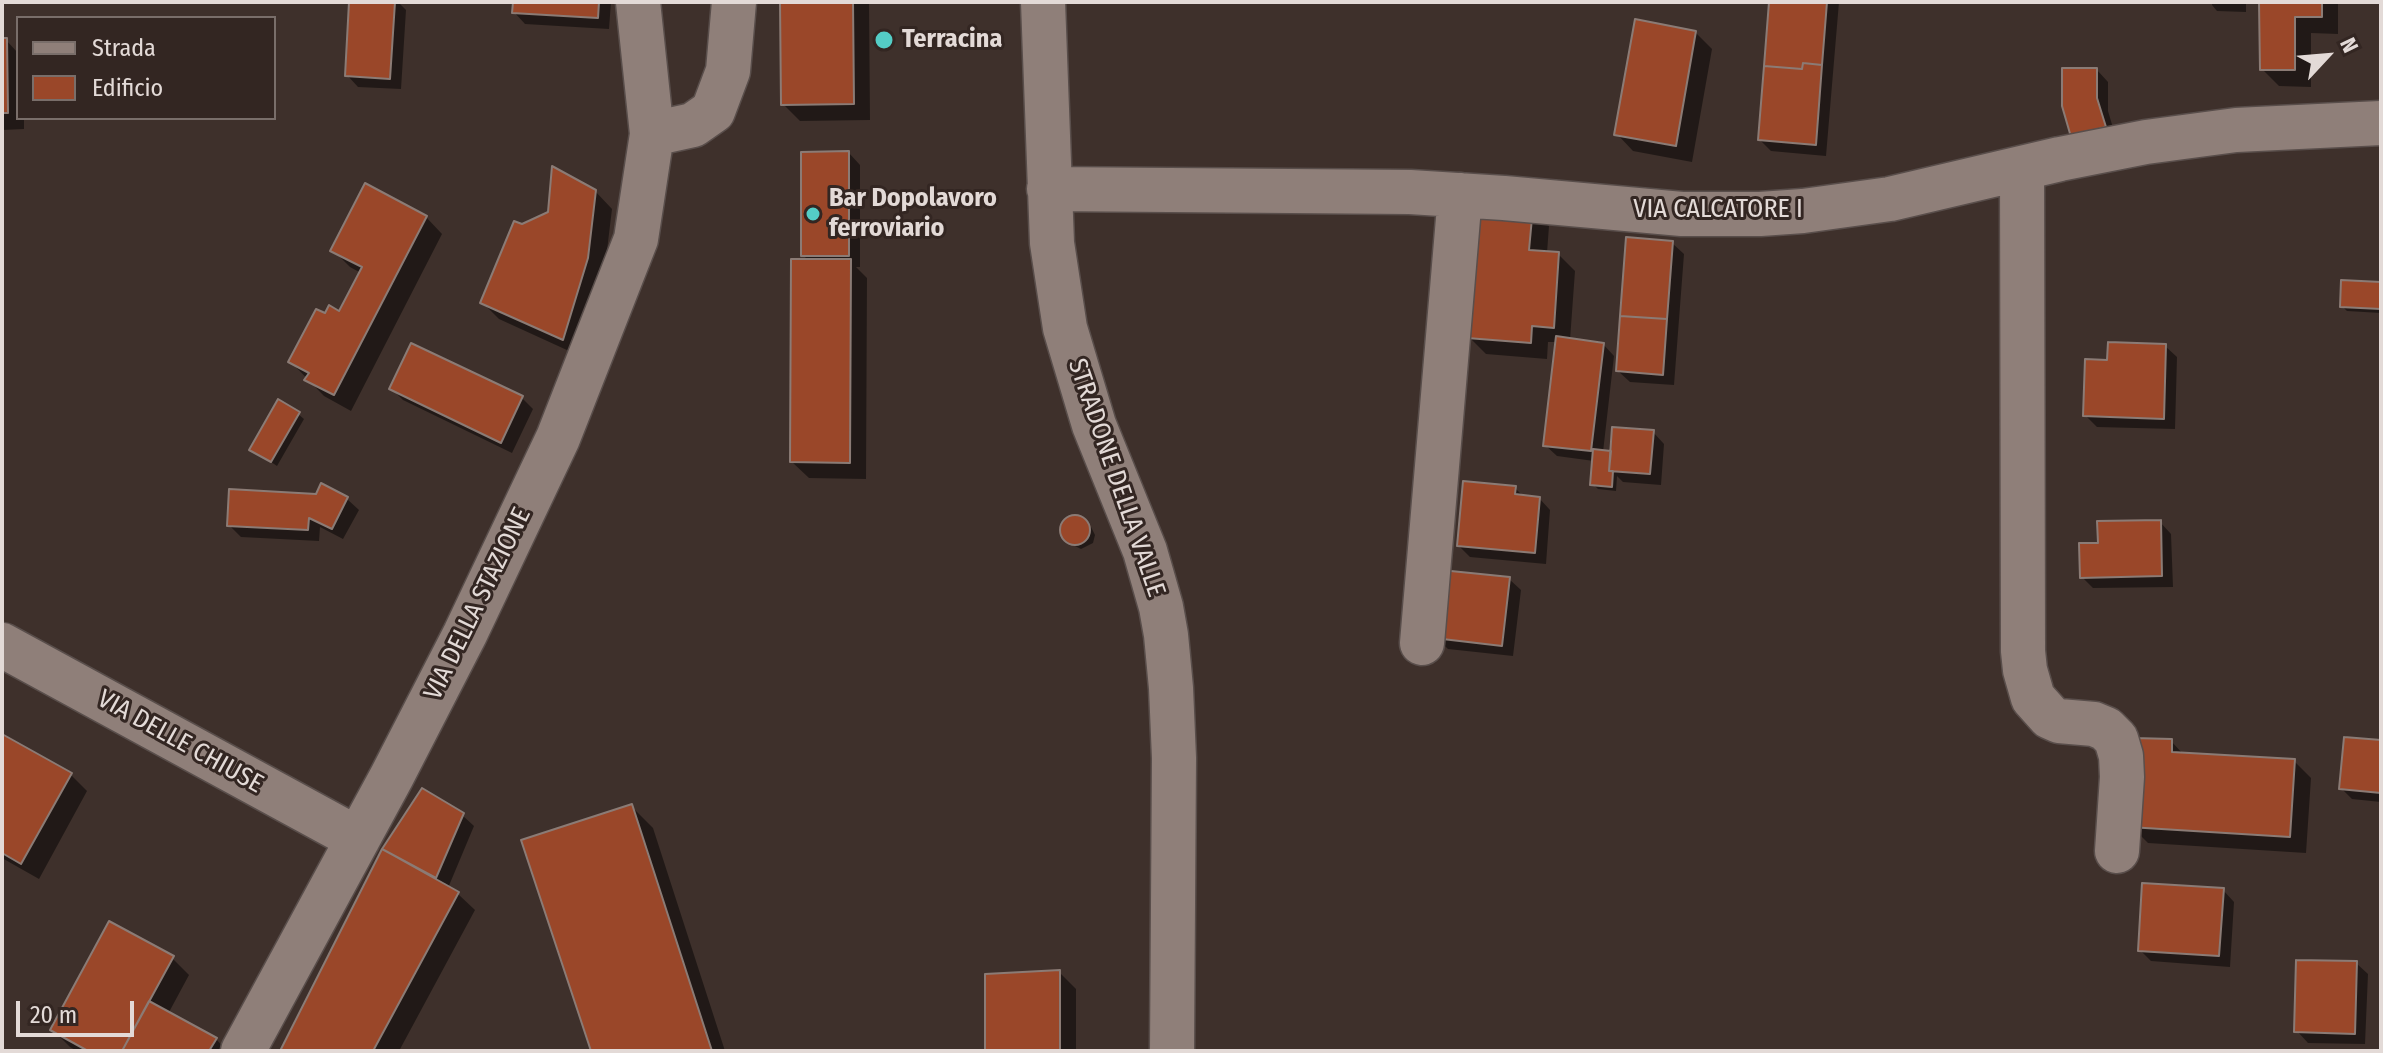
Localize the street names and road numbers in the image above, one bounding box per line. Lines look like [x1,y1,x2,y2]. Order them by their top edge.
street label: VIA CALCATORE I [1633,194,1803,226]
street label: STRADONE DELLA VALLE [1061,355,1171,601]
street label: VIA DELLA STAZIONE [418,503,538,705]
street label: VIA DELLE CHIUSE [92,684,268,800]

